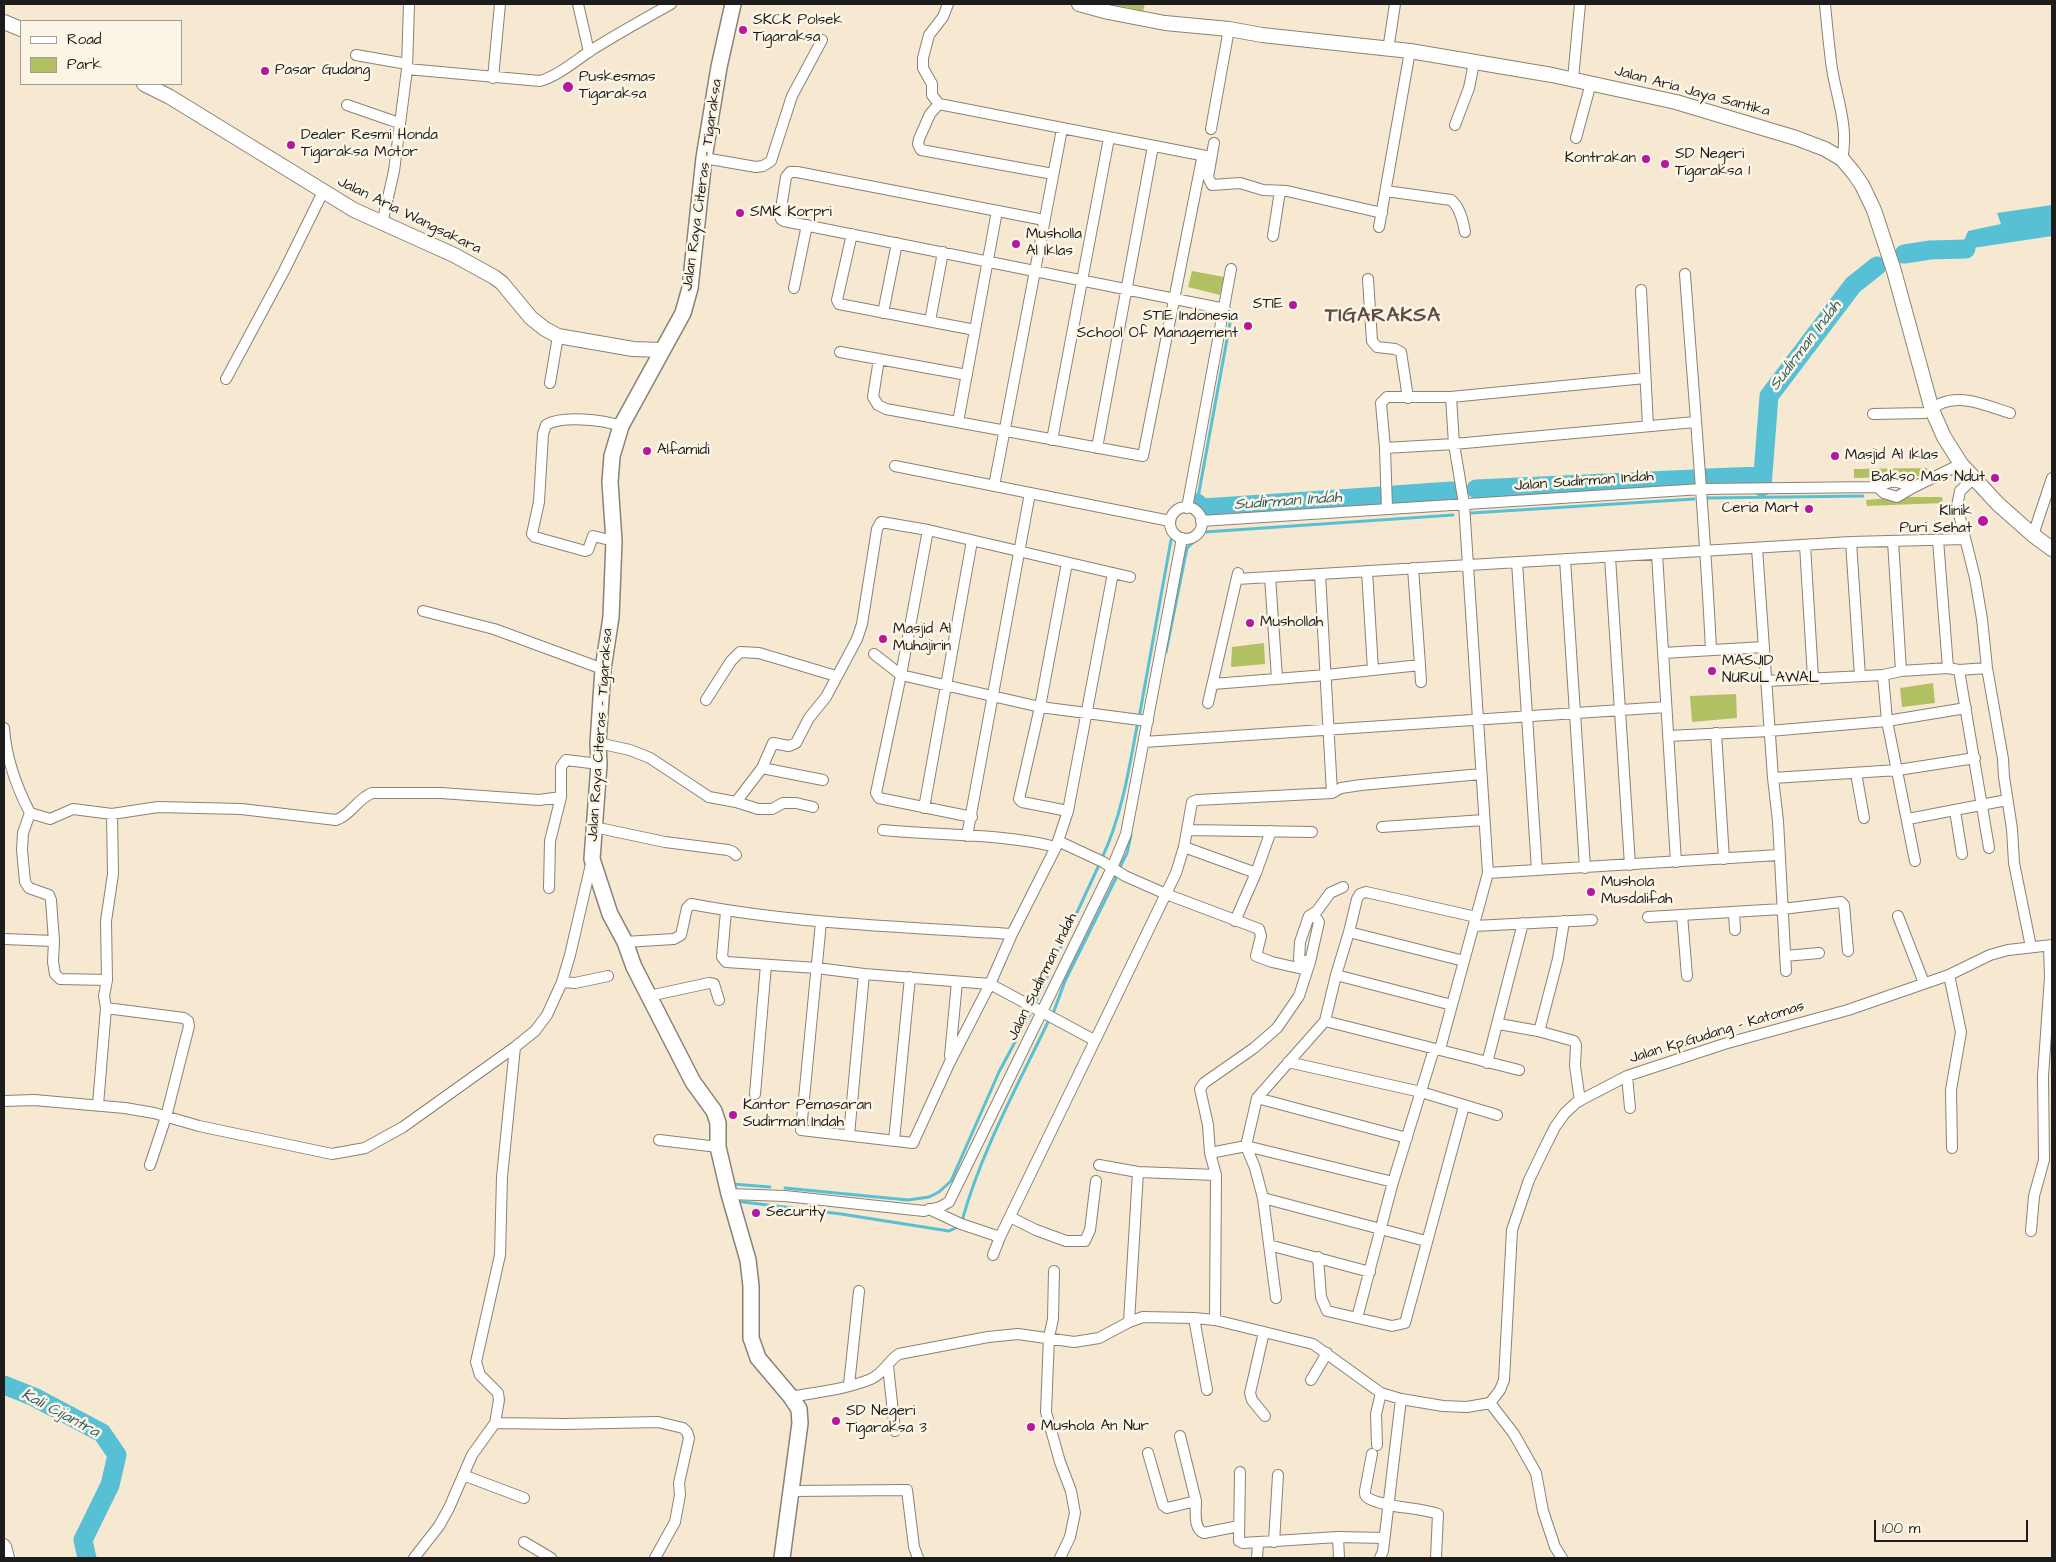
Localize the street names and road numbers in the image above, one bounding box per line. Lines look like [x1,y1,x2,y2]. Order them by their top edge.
street label: Jalan Aria Jaya Santika [1612,63,1772,121]
street label: Jalan Raya Citeras - Tigaraksa [679,78,727,292]
street label: Jalan Aria Wangsakara [334,173,484,259]
street label: Jalan Sudirman Indah [1514,468,1654,496]
street label: Jalan Raya Citeras - Tigaraksa [585,628,617,842]
street label: Jalan Sudirman Indah [1004,910,1082,1044]
street label: Jalan Kp.Gudang - Katomas [1627,998,1807,1068]

